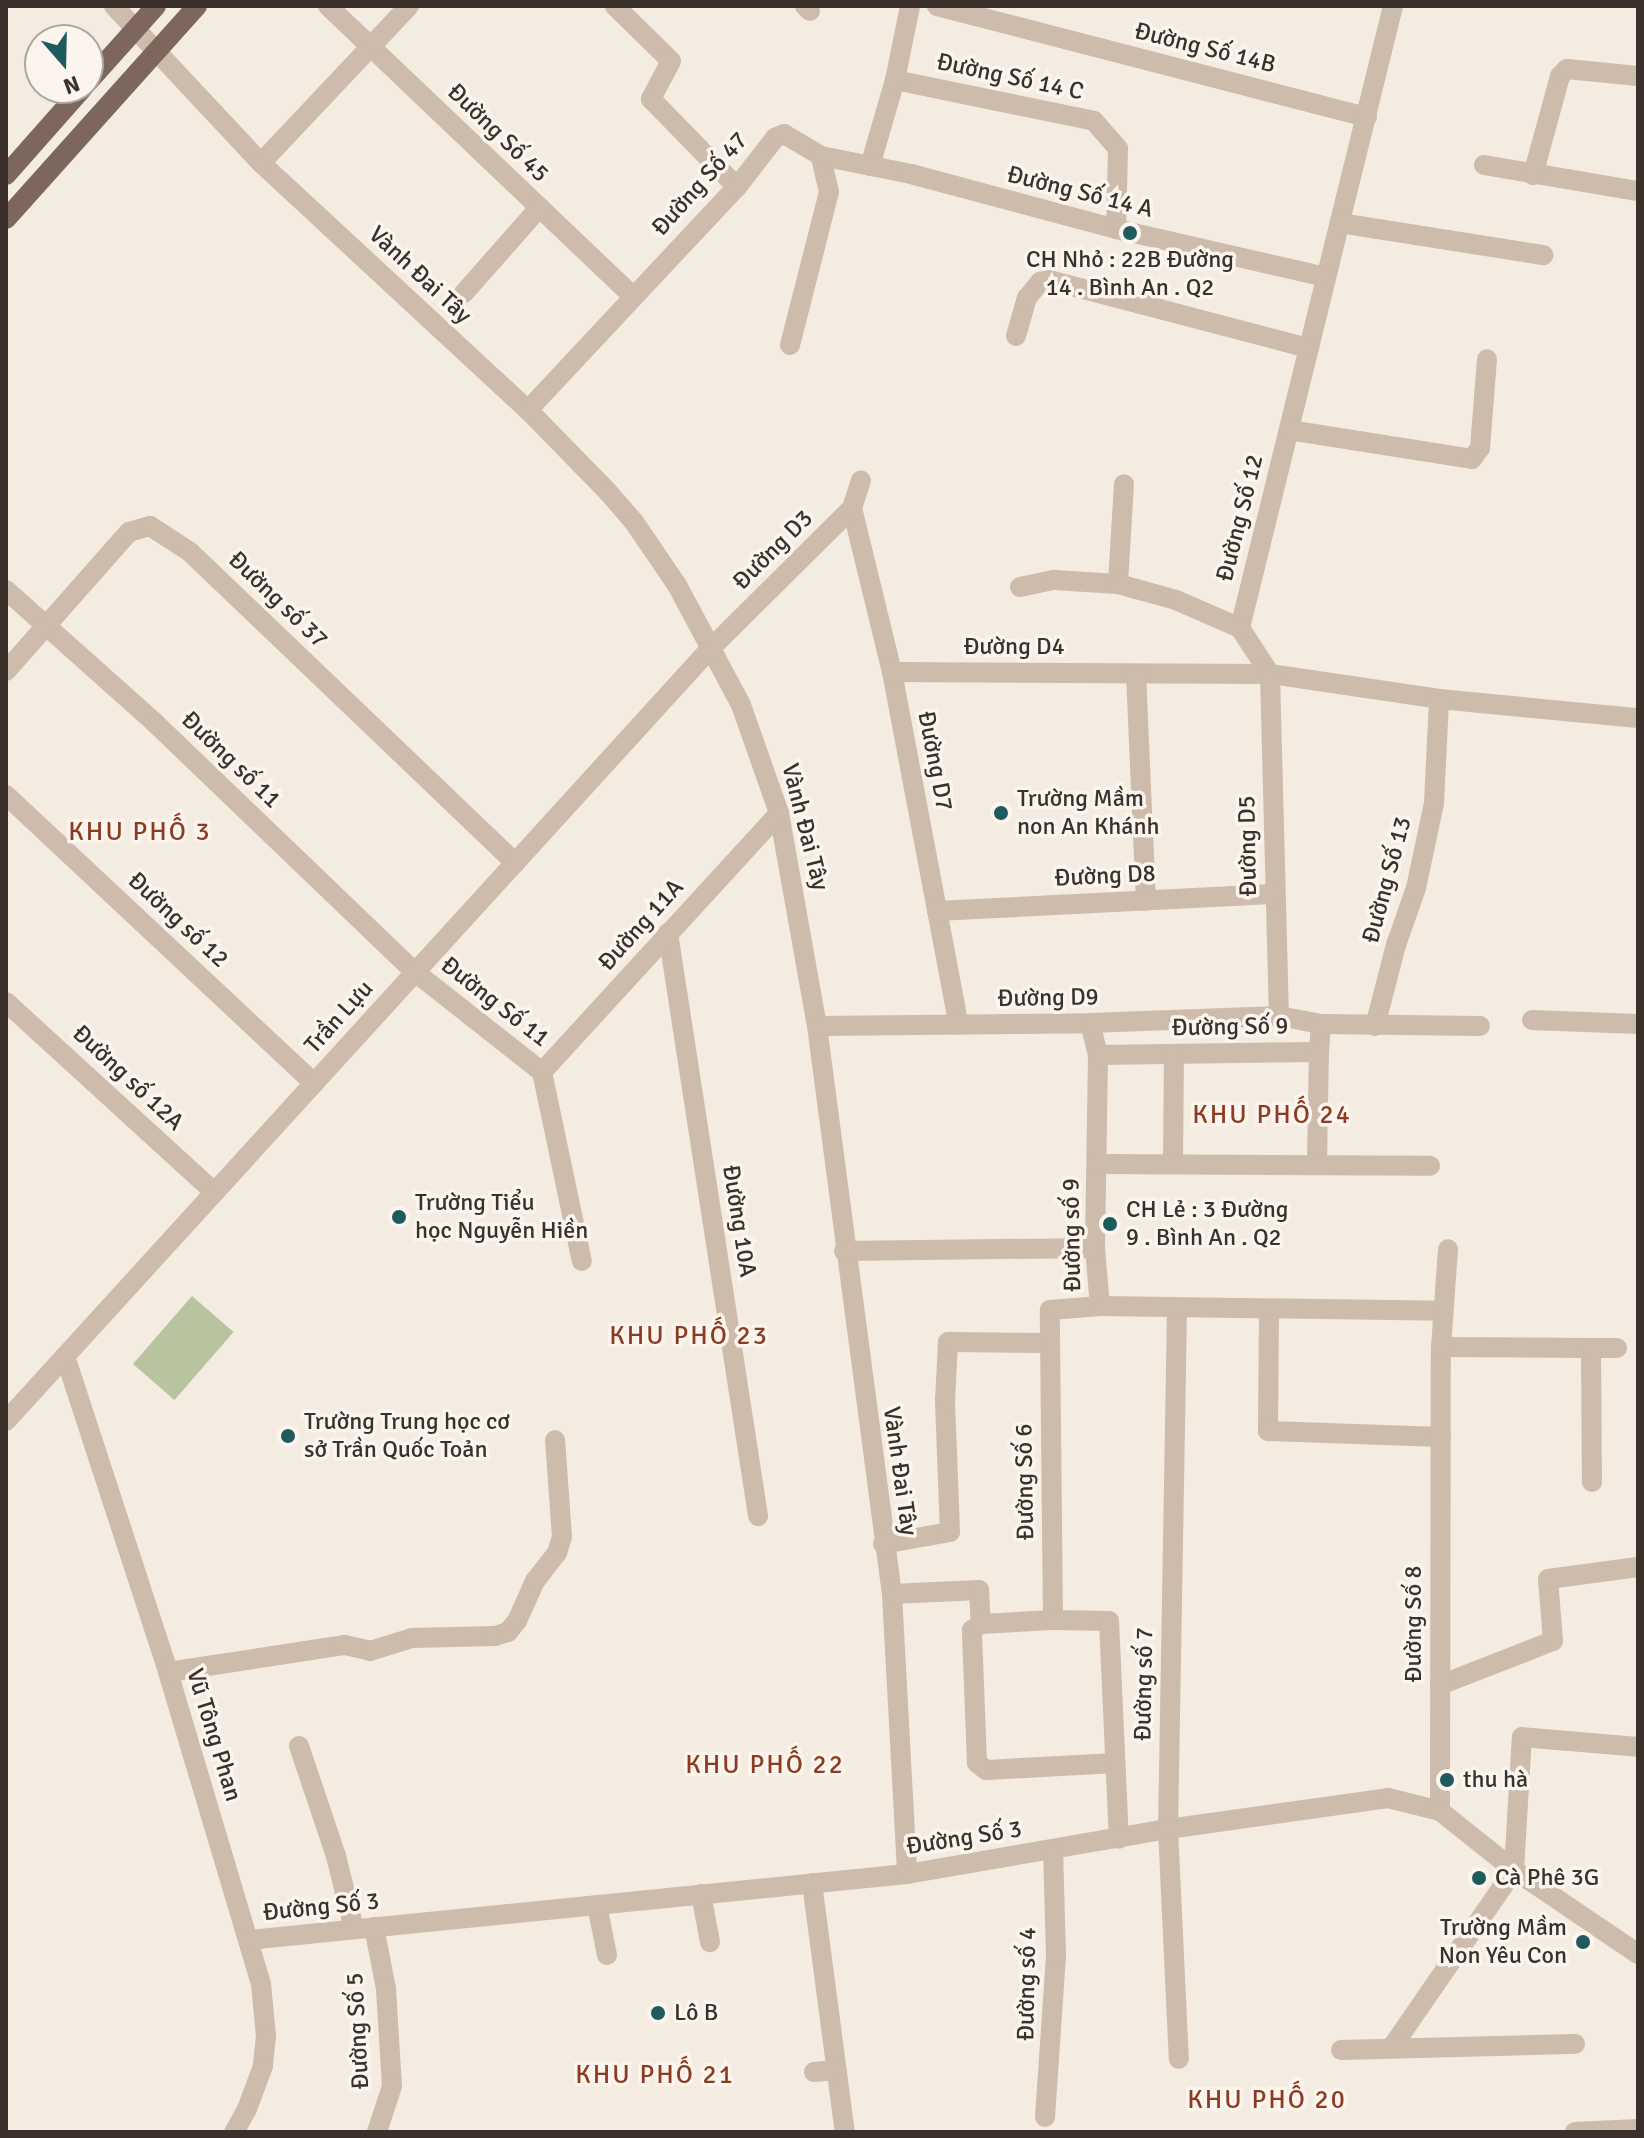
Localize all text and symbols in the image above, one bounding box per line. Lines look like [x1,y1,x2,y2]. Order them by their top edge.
street label: Đường Số 14B [1132,17,1278,79]
north arrow [24,24,104,104]
street label: Đường Số 14 C [934,47,1086,107]
text: N [60,70,84,100]
street label: Đường Số 45 [441,78,555,188]
street label: Đường Số 47 [646,126,754,242]
street label: Đường Số 14 A [1004,160,1156,224]
street label: Vành Đai Tây [363,220,477,330]
marker: CH Nhỏ : 22B Đường 14 . Bình An . Q2 [1121,224,1139,242]
place label: CH Nhỏ : 22B Đường 14 . Bình An . Q2 [1026,246,1234,302]
street label: Đường Số 12 [1210,452,1270,584]
street label: Đường D3 [727,504,819,596]
street label: Đường số 37 [222,546,334,654]
street label: Đường D4 [963,633,1065,661]
street label: Đường số 11 [175,706,287,814]
street label: Đường D7 [911,709,959,813]
street label: Vành Đai Tây [775,761,835,893]
place label: Trường Mầm non An Khánh [1017,785,1160,841]
street label: Đường D5 [1233,795,1263,897]
marker: Trường Mầm non An Khánh [992,804,1010,822]
street label: Đường Số 13 [1356,814,1418,946]
district label: KHU PHỐ 3 [68,817,212,849]
street label: Đường D8 [1054,859,1156,893]
street label: Đường số 12 [122,866,234,974]
street label: Đường 11A [592,873,690,977]
street label: Đường Số 11 [435,951,555,1053]
street label: Trần Lựu [299,974,379,1060]
street label: Đường D9 [997,983,1099,1013]
street label: Đường Số 9 [1171,1012,1289,1042]
street label: Đường số 12A [66,1019,190,1137]
district label: KHU PHỐ 24 [1192,1100,1352,1132]
street label: Đường 10A [716,1163,762,1279]
street label: Đường số 9 [1057,1178,1087,1292]
place label: Trường Tiểu học Nguyễn Hiền [415,1189,588,1245]
place label: CH Lẻ : 3 Đường 9 . Bình An . Q2 [1126,1196,1289,1252]
marker: Trường Tiểu học Nguyễn Hiền [390,1208,408,1226]
marker: CH Lẻ : 3 Đường 9 . Bình An . Q2 [1101,1215,1119,1233]
district label: KHU PHỐ 23 [609,1321,769,1353]
street label: Vành Đai Tây [877,1405,923,1537]
place label: Trường Trung học cơ sở Trần Quốc Toản [304,1408,510,1464]
street label: Đường Số 6 [1010,1423,1040,1541]
marker: Trường Trung học cơ sở Trần Quốc Toản [279,1427,297,1445]
street label: Đường Số 8 [1400,1566,1428,1682]
street label: Đường số 7 [1129,1627,1159,1741]
street label: Vũ Tông Phan [180,1665,248,1805]
district label: KHU PHỐ 22 [685,1750,845,1782]
place label: thu hà [1463,1766,1528,1794]
marker: thu hà [1438,1771,1456,1789]
street label: Đường Số 3 [904,1815,1024,1861]
place label: Cà Phê 3G [1495,1864,1599,1892]
marker: Cà Phê 3G [1470,1869,1488,1887]
street label: Đường Số 3 [261,1887,381,1927]
place label: Trường Mầm Non Yêu Con [1439,1914,1567,1970]
street label: Đường số 4 [1012,1927,1042,2041]
marker: Trường Mầm Non Yêu Con [1574,1933,1592,1951]
street label: Đường Số 5 [341,1972,375,2090]
place label: Lô B [674,1999,718,2027]
marker: Lô B [649,2004,667,2022]
district label: KHU PHỐ 21 [575,2060,735,2092]
district label: KHU PHỐ 20 [1187,2085,1347,2117]

